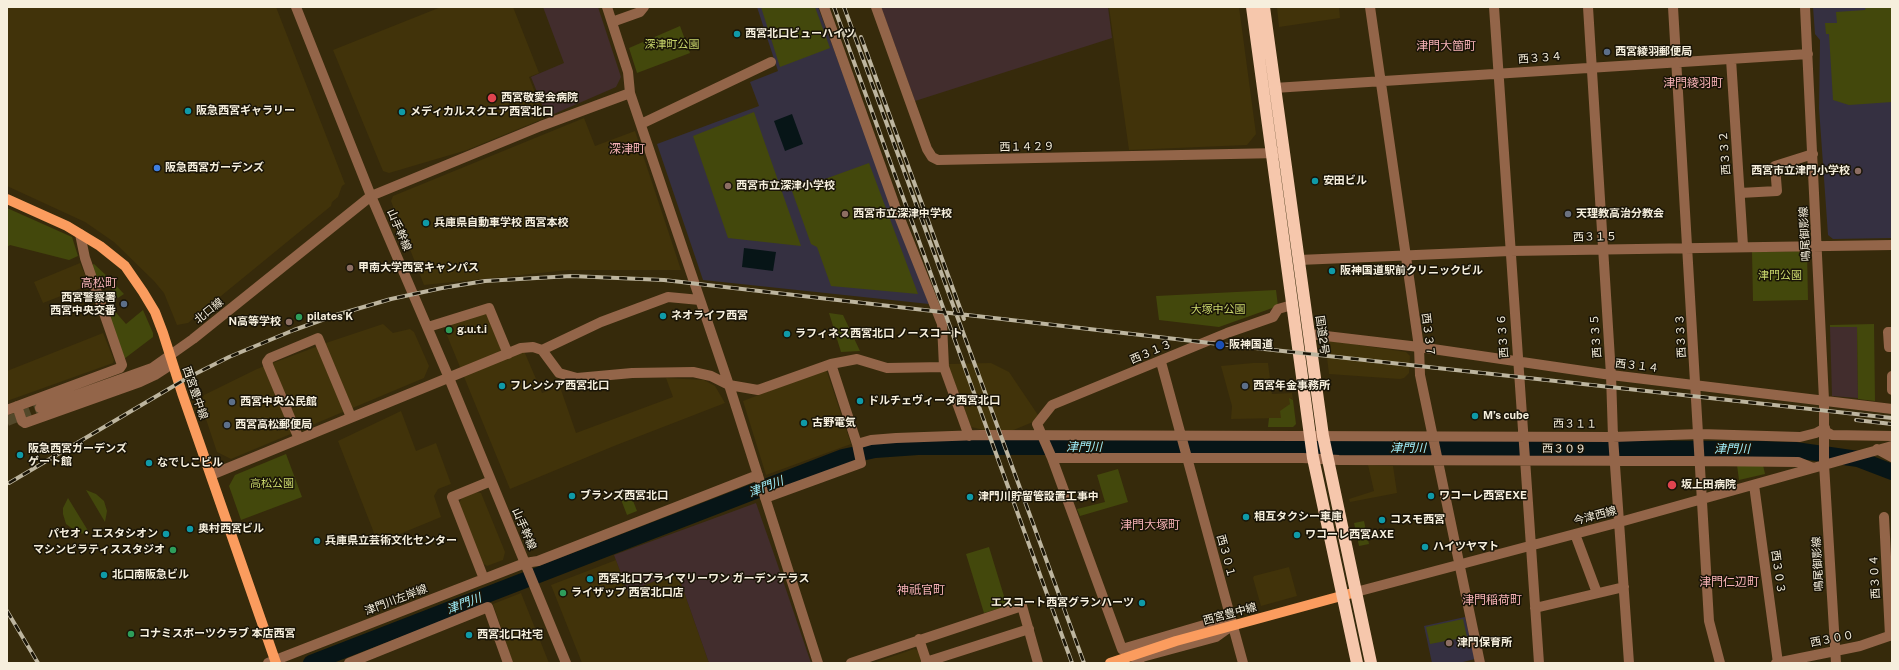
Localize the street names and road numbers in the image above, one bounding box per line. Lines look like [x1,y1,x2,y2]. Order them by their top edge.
street label: 西３３４ [1518,50,1562,66]
street label: 西３３２ [1717,131,1733,175]
street label: 西１４２９ [999,140,1055,154]
street label: 鳴尾御影線 [1797,206,1813,262]
street label: 山手幹線 [384,207,414,253]
street label: 西３１５ [1573,230,1617,244]
street label: 北口線 [192,295,226,327]
street label: 西３３７ [1419,312,1437,358]
street label: 国道2号 [1313,314,1331,356]
street label: 西３３６ [1495,314,1511,358]
street label: 西３３５ [1588,314,1604,358]
street label: 西３３３ [1673,314,1689,358]
street label: 西３１３ [1128,337,1174,367]
street label: 西３１４ [1614,357,1660,375]
street label: 西宮豊中線 [180,365,210,421]
street label: 西３１１ [1553,417,1597,431]
street label: 西３０９ [1542,442,1586,456]
street label: 今津西線 [1572,504,1618,528]
street label: 山手幹線 [509,506,539,552]
street label: 西３０１ [1214,533,1238,579]
street label: 鳴尾御影線 [1810,536,1826,592]
street label: 西３０３ [1768,549,1788,595]
street label: 西３０４ [1867,555,1883,599]
street label: 津門川左岸線 [363,582,429,618]
street label: 西宮豊中線 [1202,601,1258,627]
street label: 西３００ [1809,628,1855,650]

